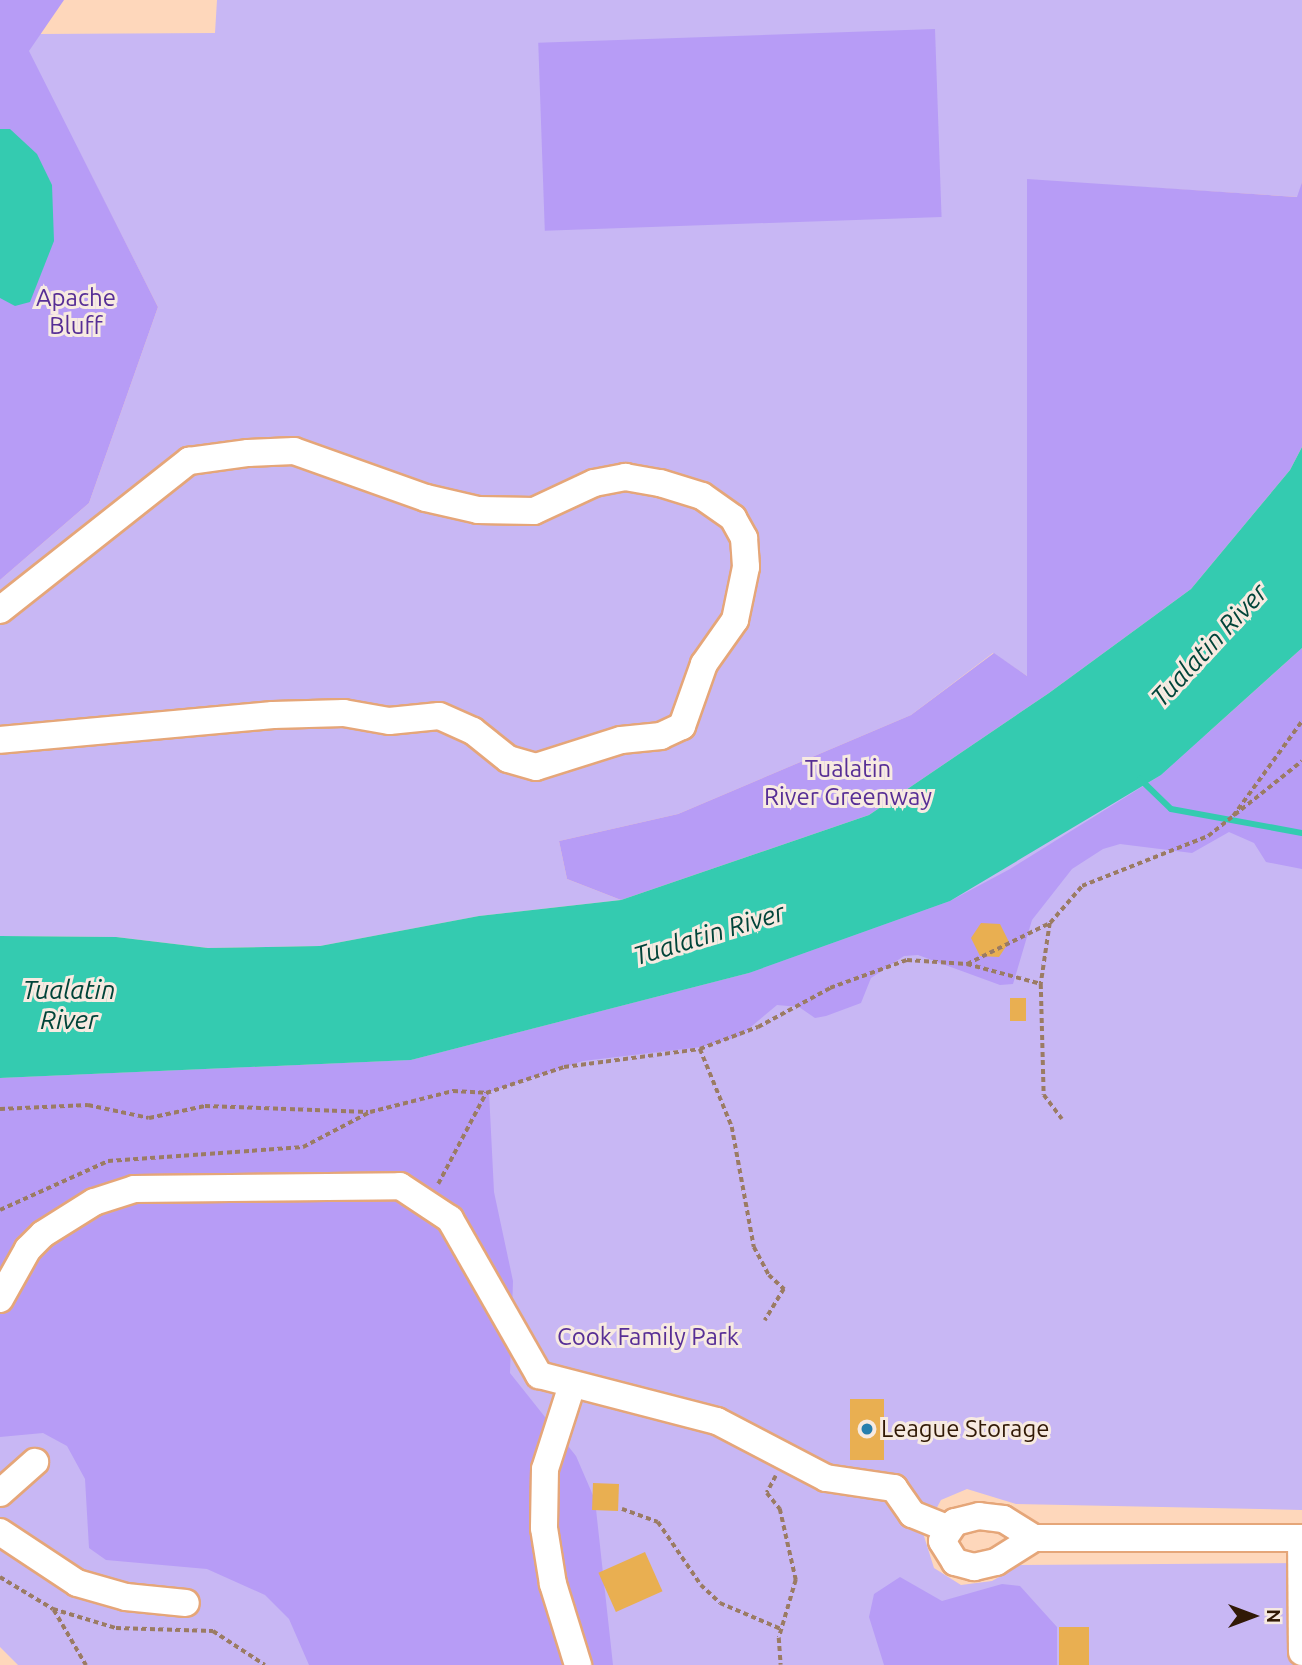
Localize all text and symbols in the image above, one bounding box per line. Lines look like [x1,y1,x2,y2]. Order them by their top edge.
park label: Apache Bluff [36,284,116,340]
water label: Tualatin River [1144,577,1274,713]
park label: Tualatin River Greenway [764,755,932,811]
water label: Tualatin River [629,896,789,972]
water label: Tualatin River [23,974,115,1036]
park label: Cook Family Park [557,1323,739,1351]
place label: League Storage [881,1415,1050,1443]
marker: League Storage [859,1421,875,1437]
north arrow [1218,1581,1288,1651]
text: N [1263,1609,1285,1623]

